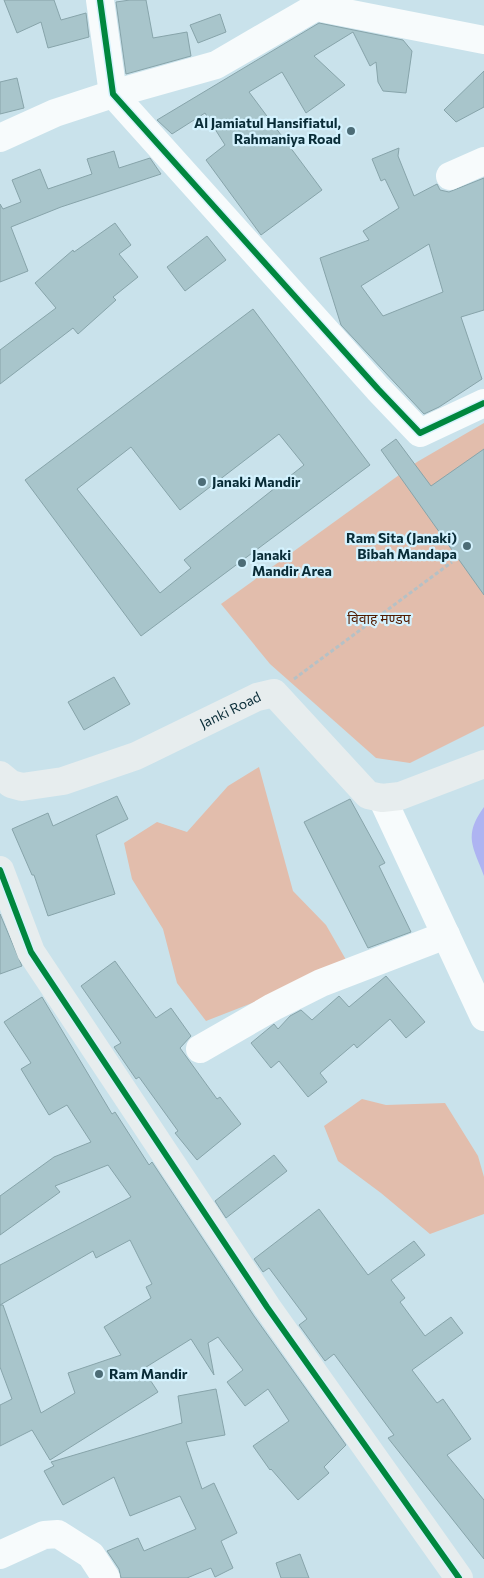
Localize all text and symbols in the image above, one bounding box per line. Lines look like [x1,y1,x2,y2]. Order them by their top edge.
place label: Al Jamiatul Hansifiatul, Rahmaniya Road [194,114,341,147]
marker: Al Jamiatul Hansifiatul, Rahmaniya Road [345,125,357,137]
place label: Janaki Mandir [212,473,301,490]
marker: Janaki Mandir [196,476,208,488]
place label: Ram Sita (Janaki) Bibah Mandapa [346,529,457,562]
marker: Ram Sita (Janaki) Bibah Mandapa [461,540,473,552]
place label: Janaki Mandir Area [252,546,332,579]
marker: Janaki Mandir Area [236,557,248,569]
park label: विवाह मण्डप [347,610,412,627]
street label: Janki Road [197,688,263,732]
place label: Ram Mandir [109,1365,188,1382]
marker: Ram Mandir [93,1368,105,1380]

